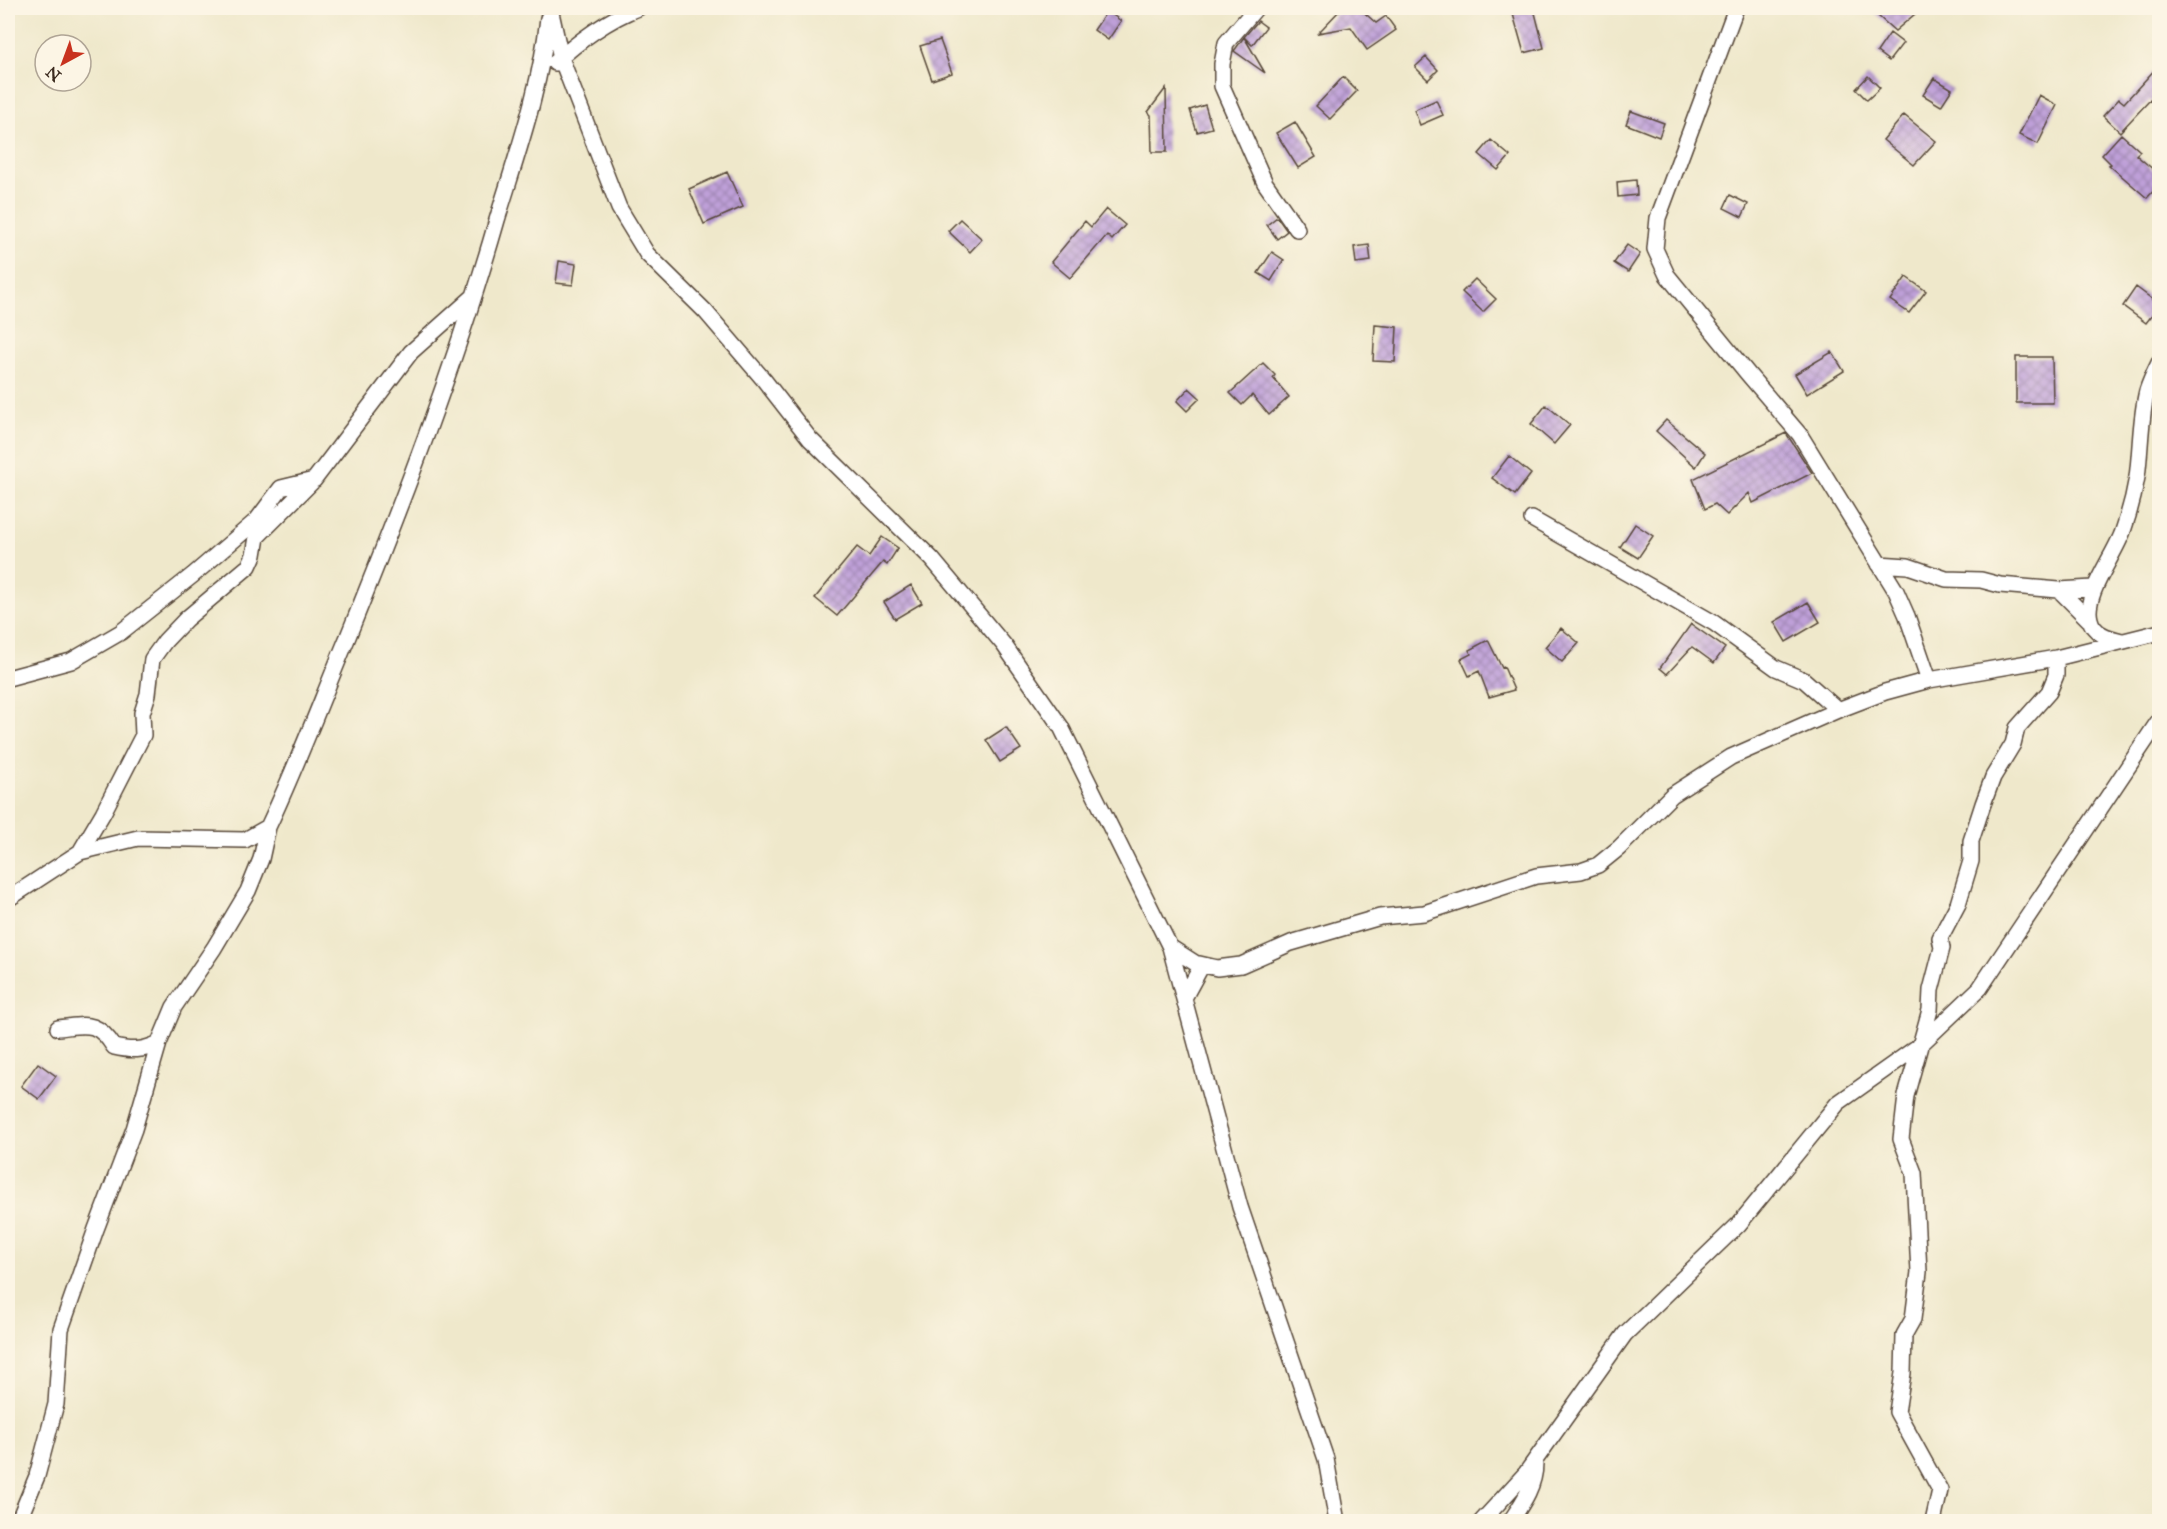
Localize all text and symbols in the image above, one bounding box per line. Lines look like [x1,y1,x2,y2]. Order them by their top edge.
north arrow [33,33,93,93]
text: N [42,62,65,86]

